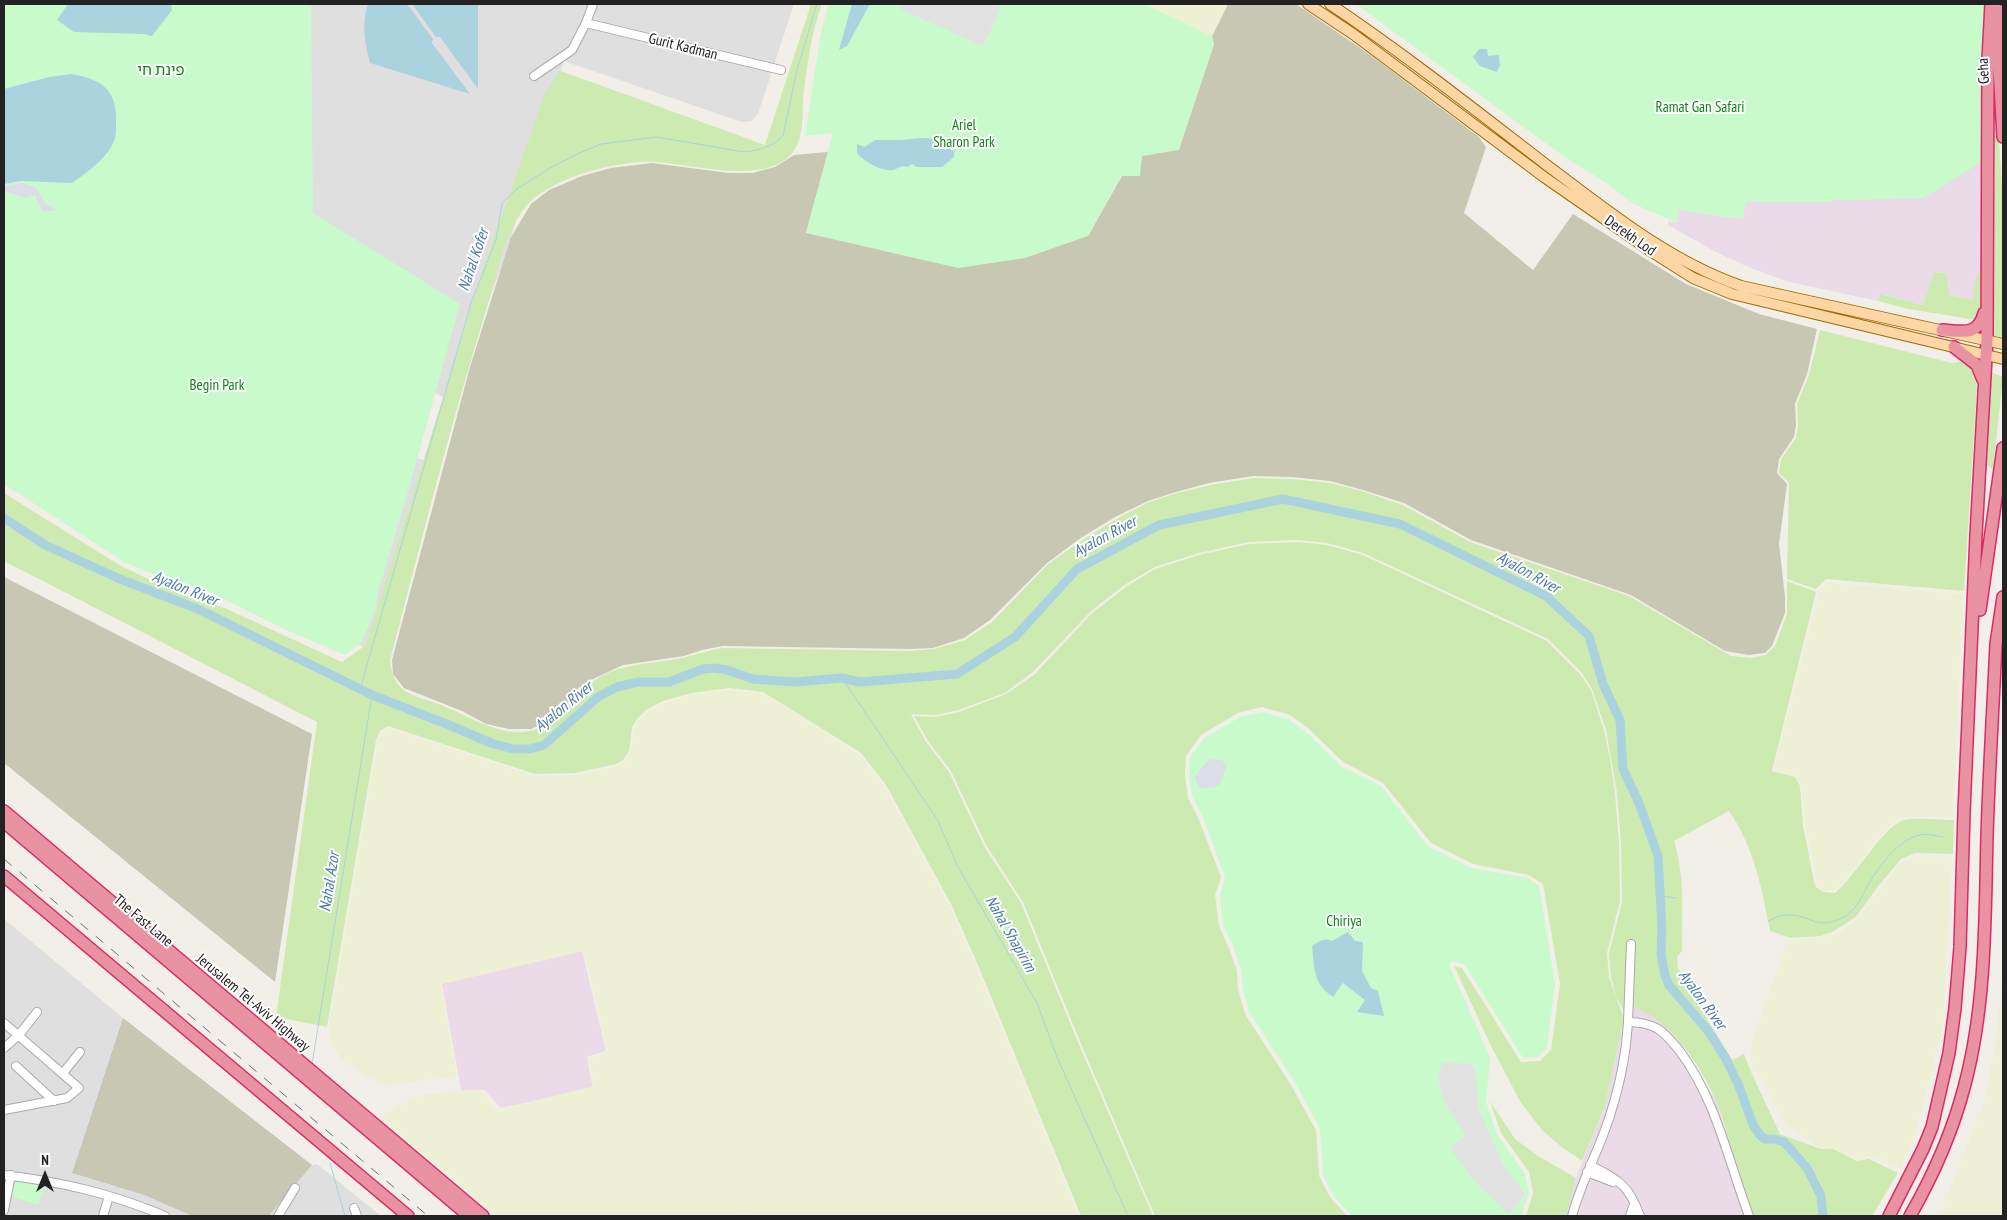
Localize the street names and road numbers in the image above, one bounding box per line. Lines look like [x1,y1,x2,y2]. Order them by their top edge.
street label: Gurit Kadman [647,30,719,64]
street label: Geha [1974,57,1994,85]
street label: Derekh Lod [1601,212,1659,260]
street label: The Fast Lane [110,891,176,951]
street label: Jerusalem Tel-Aviv Highway [193,950,313,1056]

